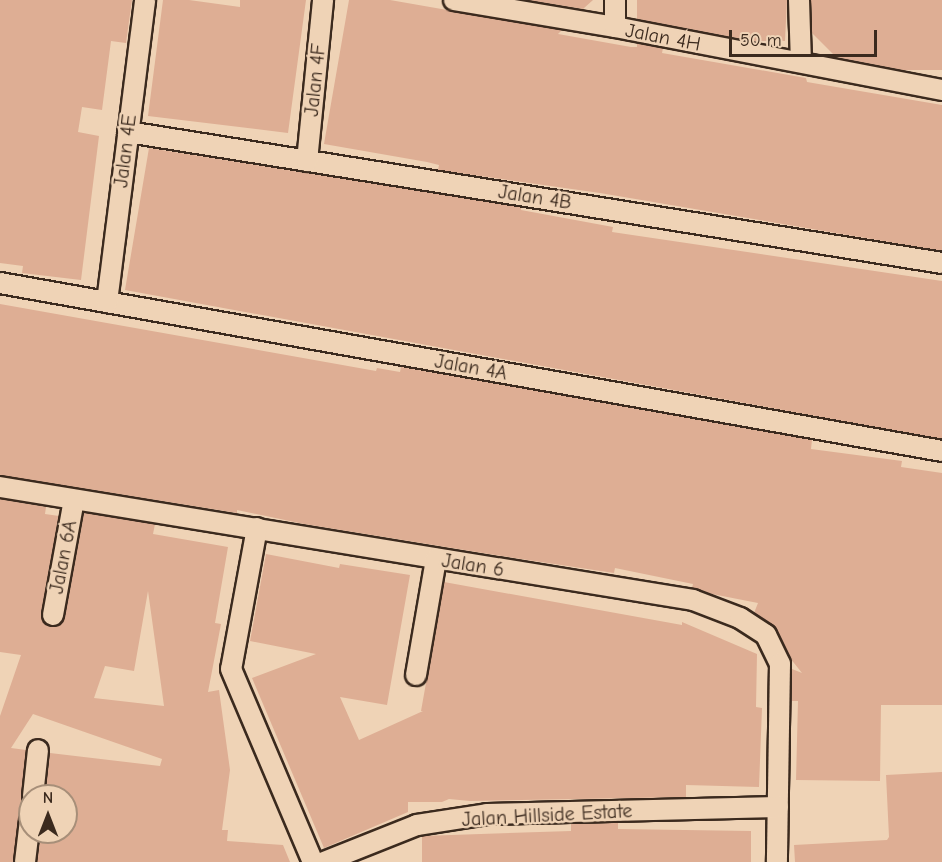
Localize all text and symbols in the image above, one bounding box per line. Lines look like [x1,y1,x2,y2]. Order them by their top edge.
street label: Jalan 4H [623,18,703,56]
scale bar [732,18,880,56]
text: 50 m [740,30,782,51]
street label: Jalan 4F [299,42,331,118]
street label: Jalan 4E [109,113,141,189]
street label: Jalan 4B [497,179,573,215]
street label: Jalan 4A [433,349,509,385]
street label: Jalan 6A [44,518,82,596]
street label: Jalan 6 [440,548,506,582]
north arrow [18,784,78,844]
text: N [43,789,53,807]
street label: Jalan Hillside Estate [461,799,633,831]

